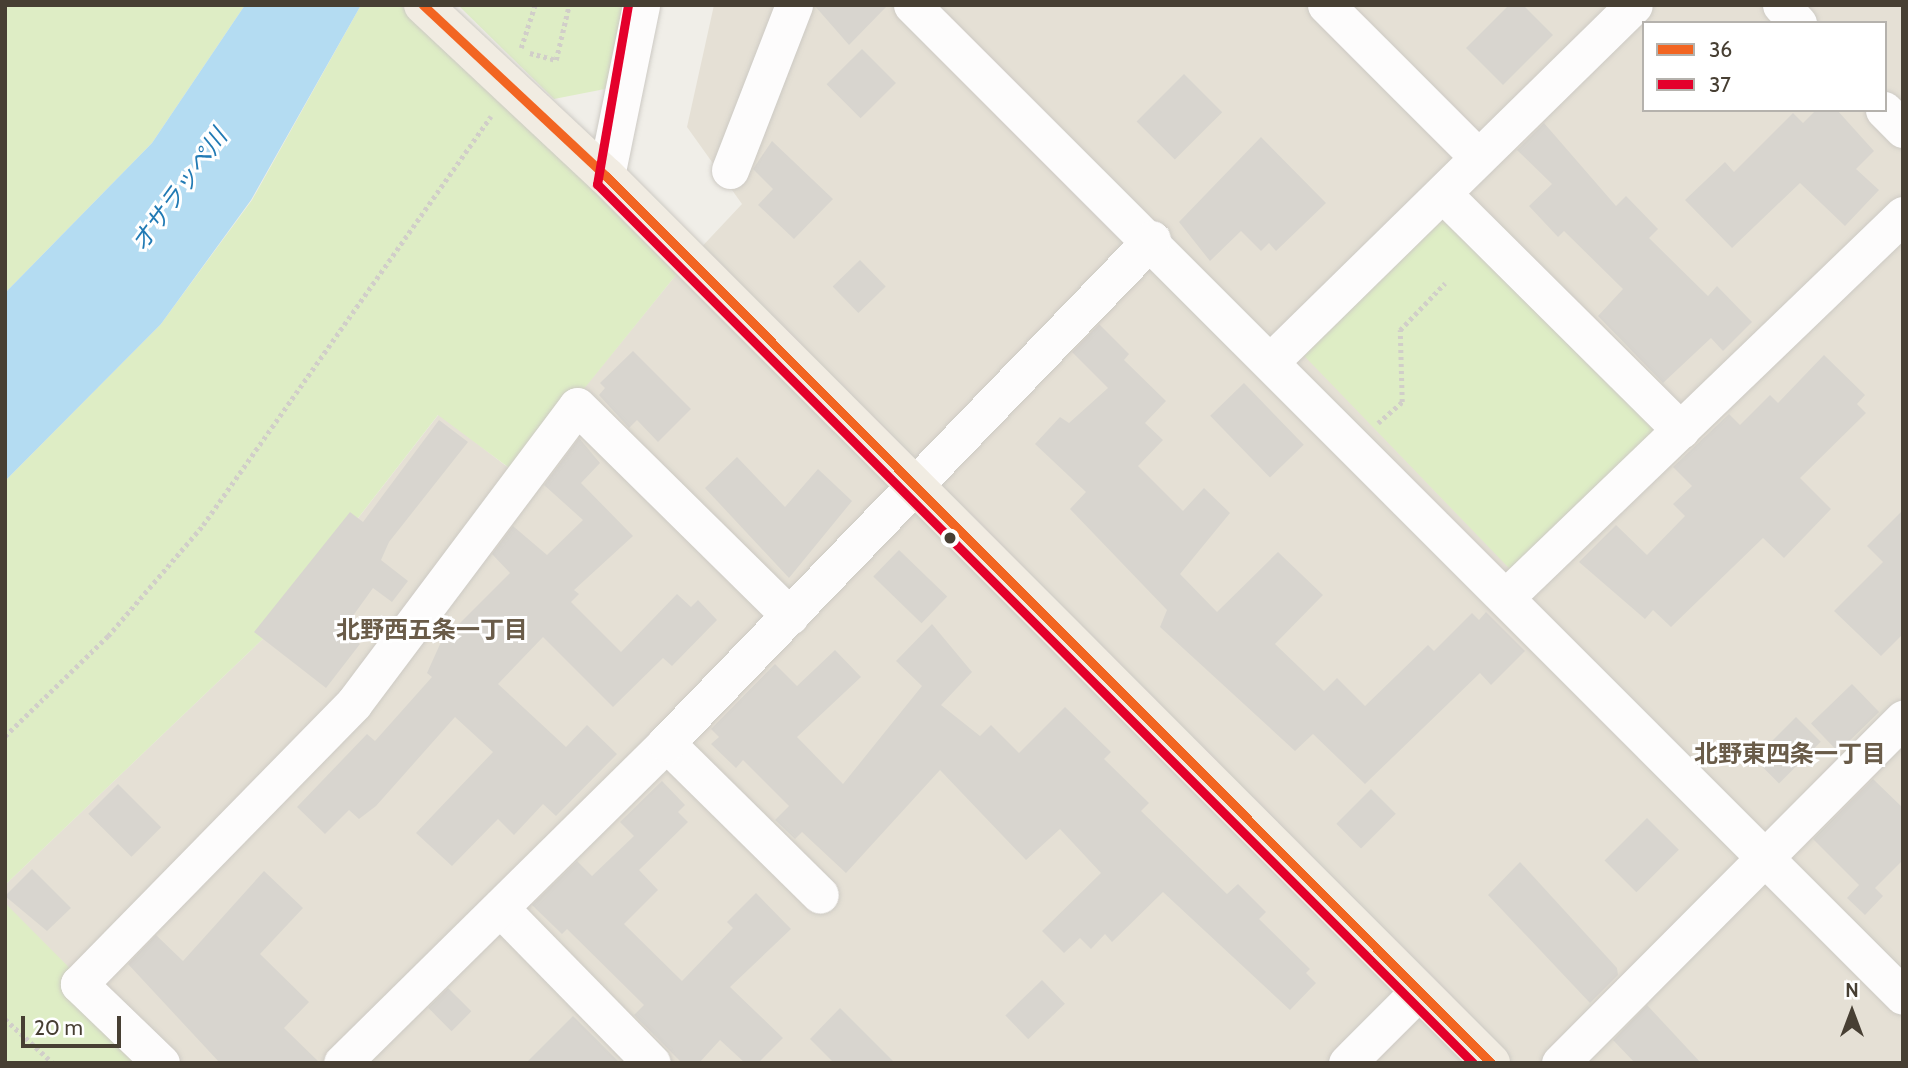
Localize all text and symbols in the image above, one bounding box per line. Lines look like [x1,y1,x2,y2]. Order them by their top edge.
legend [1642,21,1887,112]
text: 36 [1709,37,1732,62]
text: 37 [1709,72,1731,97]
water label: オサラッペ川 [125,123,233,257]
unlabelled marker [943,531,957,545]
district label: 北野西五条一丁目 [336,616,528,644]
district label: 北野東四条一丁目 [1694,740,1886,768]
north arrow [1817,977,1887,1047]
text: N [1845,979,1859,1002]
scale bar [24,1002,124,1046]
text: 20 m [34,1015,83,1040]

